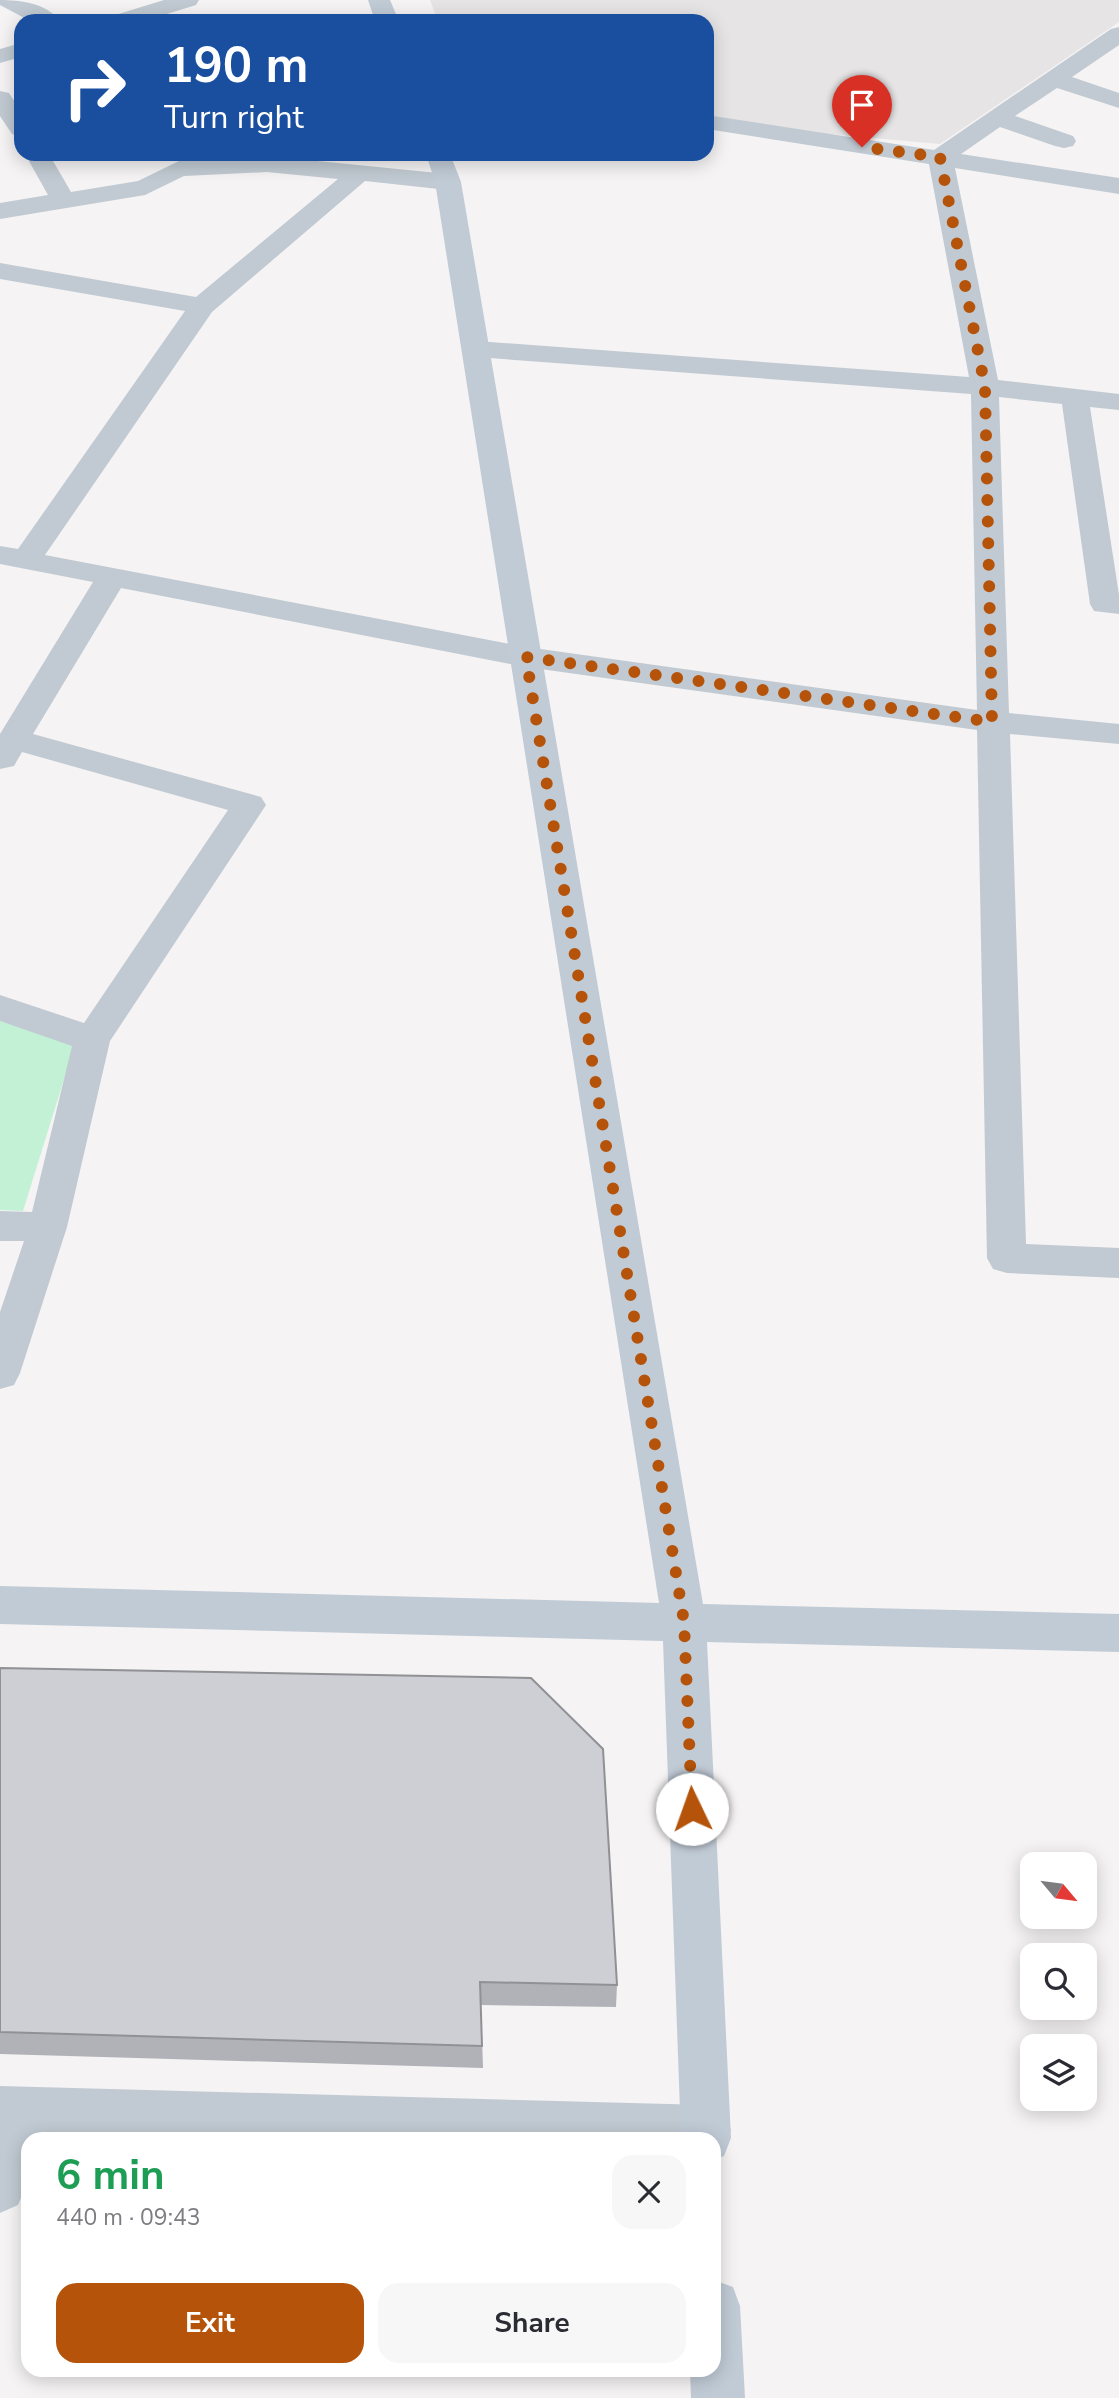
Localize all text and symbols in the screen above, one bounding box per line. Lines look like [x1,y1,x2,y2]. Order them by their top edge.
text: 190 m [164,32,308,99]
icon: right [49,42,140,133]
pin [832,75,892,147]
icon: arrive [843,86,881,124]
text: Turn right [164,96,304,139]
position arrow [655,1772,729,1846]
north arrow [1020,1852,1097,1928]
map controls [1020,1852,1097,2111]
button: search [1020,1943,1097,2020]
button: layers [1020,2034,1097,2111]
text: 6 min [56,2147,165,2204]
button: close [612,2155,686,2229]
text: 440 m · 09:43 [56,2202,201,2233]
button: Exit [56,2283,364,2363]
button: Share [378,2283,686,2363]

